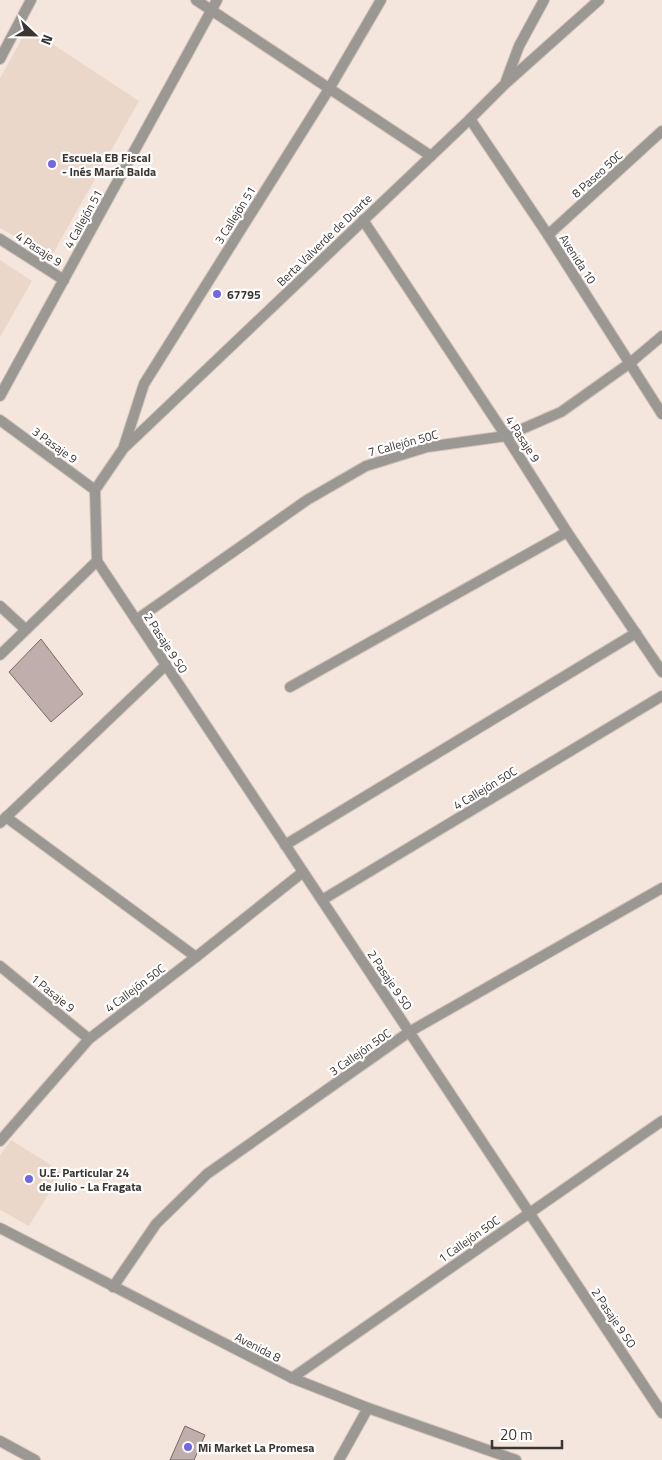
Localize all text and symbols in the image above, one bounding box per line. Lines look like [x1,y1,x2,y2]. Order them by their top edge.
north arrow [10,10,60,60]
text: N [36,32,59,48]
street label: 8 Paseo 50C [567,146,627,202]
place label: Escuela EB Fiscal - Inés María Balda [62,148,156,181]
marker: Escuela EB Fiscal - Inés María Balda [46,158,58,170]
street label: 3 Callejón 51 [210,182,260,248]
street label: 4 Callejón 51 [59,186,107,252]
street label: Berta Valverde de Duarte [272,189,376,291]
street label: 4 Pasaje 9 [12,227,66,271]
street label: Avenida 10 [555,230,601,288]
place label: 67795 [227,285,261,304]
marker: 67795 [211,288,223,300]
street label: 4 Pasaje 9 [501,412,545,466]
street label: 3 Pasaje 9 [28,422,82,468]
street label: 7 Callejón 50C [366,424,440,461]
street label: 2 Pasaje 9 SO [139,609,193,677]
street label: 4 Callejón 50C [449,761,521,815]
street label: 2 Pasaje 9 SO [363,946,417,1014]
street label: 4 Callejón 50C [101,959,170,1017]
street label: 1 Pasaje 9 [27,969,79,1017]
street label: 3 Callejón 50C [325,1023,395,1080]
place label: U.E. Particular 24 de Julio - La Fragata [39,1163,142,1196]
marker: U.E. Particular 24 de Julio - La Fragata [23,1173,35,1185]
street label: 1 Callejón 50C [434,1210,504,1267]
street label: 2 Pasaje 9 SO [587,1284,641,1352]
street label: Avenida 8 [232,1327,285,1367]
scale bar [492,1418,562,1450]
text: 20 m [500,1423,533,1446]
place label: Mi Market La Promesa [198,1438,314,1457]
marker: Mi Market La Promesa [182,1441,194,1453]

